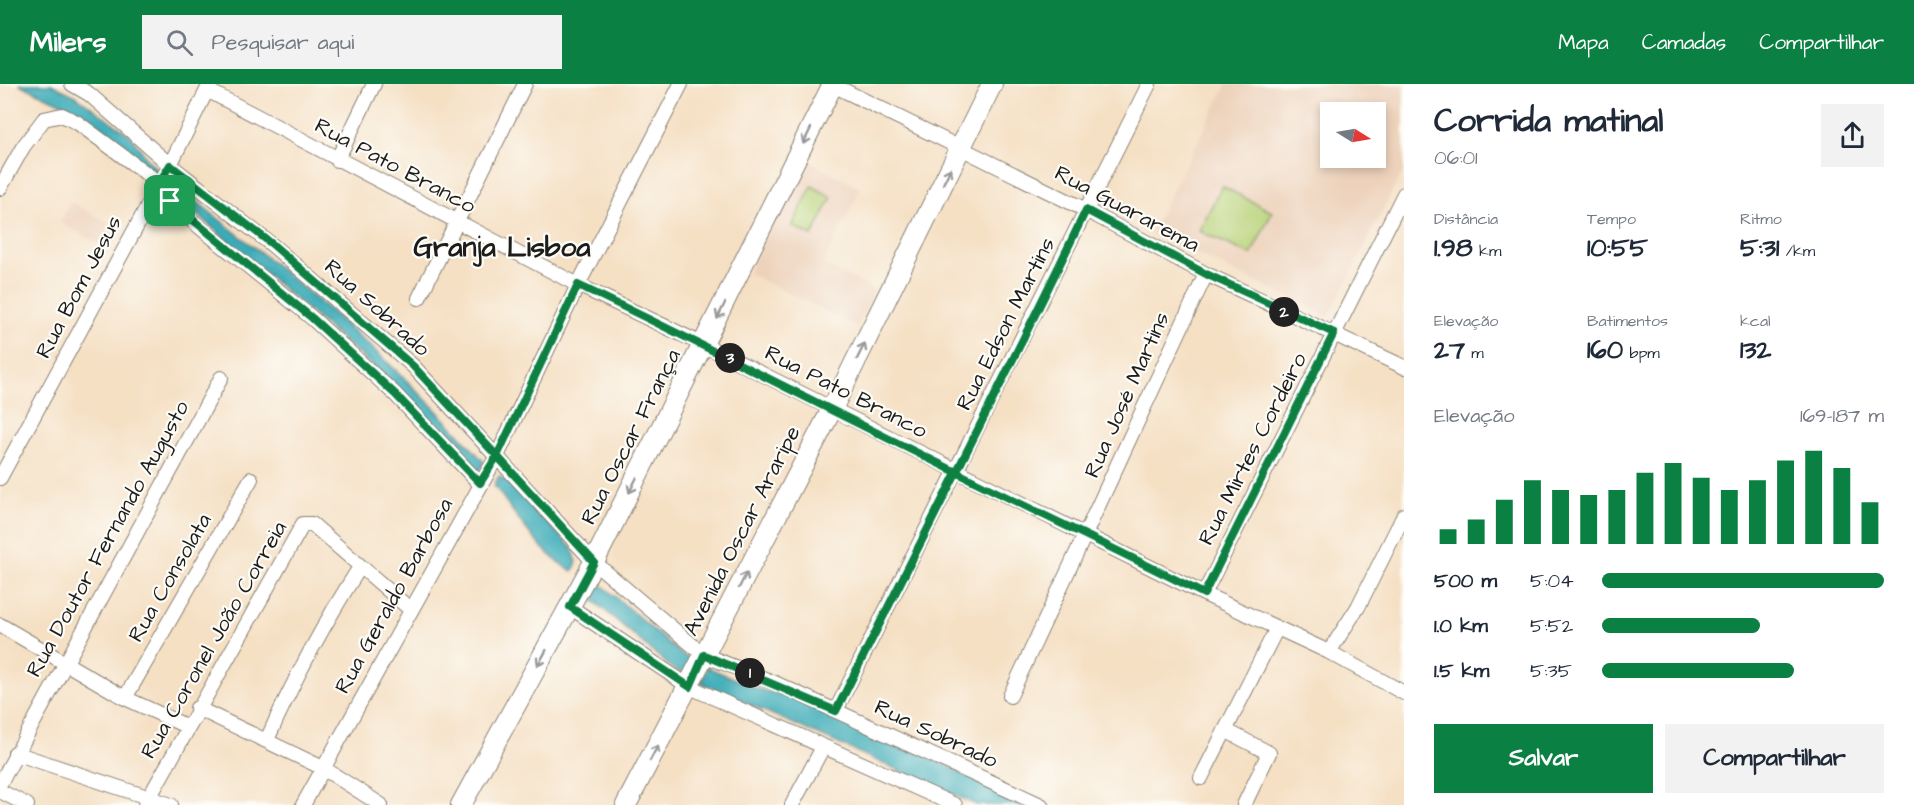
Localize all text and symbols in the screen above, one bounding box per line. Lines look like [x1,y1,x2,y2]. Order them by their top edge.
search box [142,15,562,69]
text: Milers [30,23,106,62]
icon: search [163,26,196,59]
text: Pesquisar aqui [211,27,354,58]
text: Mapa [1558,28,1609,57]
text: Camadas [1642,28,1726,57]
text: Compartilhar [1759,28,1884,57]
text: Corrida matinal [1434,98,1664,144]
north arrow [1320,102,1386,168]
map controls [1320,102,1386,168]
button: share [1821,104,1884,167]
street label: Rua Pato Branco [309,110,482,222]
one-way arrow [801,127,813,145]
text: 06:01 [1434,144,1478,172]
street label: Rua Guararema [1049,158,1205,260]
one-way arrow [942,167,953,185]
pin [144,175,195,226]
icon: arrive [153,184,186,217]
text: Distância [1434,208,1498,230]
text: Tempo [1587,208,1636,230]
text: Ritmo [1740,208,1782,230]
street label: Rua Bom Jesus [28,210,130,364]
district label: Granja Lisboa [414,228,591,267]
text: 1.98 [1434,230,1473,266]
text: 10:55 [1587,230,1648,266]
text: 5:31 [1740,230,1779,266]
street label: Rua Edson Martins [949,232,1063,416]
text: km [1473,240,1501,262]
text: /km [1779,240,1815,262]
street label: Rua Sobrado [317,252,437,364]
pin: 2 [1269,297,1299,327]
text: 2 [1279,301,1289,323]
one-way arrow [715,302,726,320]
street label: Rua José Martins [1077,307,1177,483]
text: Elevação [1434,310,1498,332]
text: Batimentos [1587,310,1668,332]
text: kcal [1740,310,1771,332]
text: 27 [1434,332,1465,368]
text: 160 [1587,332,1623,368]
text: 132 [1740,332,1771,368]
street label: Rua Pato Branco [759,338,933,447]
one-way arrow [855,342,867,360]
text: m [1465,342,1484,364]
text: bpm [1623,342,1660,364]
pin: 3 [715,343,745,373]
street label: Rua Oscar França [573,344,689,530]
text: 3 [726,347,734,369]
street label: Rua Mirtes Cordeiro [1191,347,1315,551]
street label: Rua Doutor Fernando Augusto [19,395,198,683]
text: Elevação [1434,402,1514,430]
text: 169–187 m [1800,402,1884,430]
street label: Avenida Oscar Araripe [676,421,808,641]
one-way arrow [627,476,638,494]
street label: Rua Geraldo Barbosa [327,493,461,699]
street label: Rua Consolata [121,508,219,648]
street label: Rua Coronel João Correia [133,516,295,764]
text: 500 m [1434,567,1497,595]
text: 5:04 [1530,567,1574,595]
one-way arrow [737,572,749,589]
text: 1.0 km [1434,612,1488,640]
text: 5:52 [1530,612,1573,640]
one-way arrow [536,648,547,666]
text: 1.5 km [1434,657,1489,685]
text: 5:35 [1530,657,1572,685]
pin: 1 [735,658,765,688]
text: 1 [749,662,751,684]
street label: Rua Sobrado [869,692,1003,776]
button: Salvar [1434,724,1653,793]
button: Compartilhar [1665,724,1884,793]
one-way arrow [649,745,660,763]

